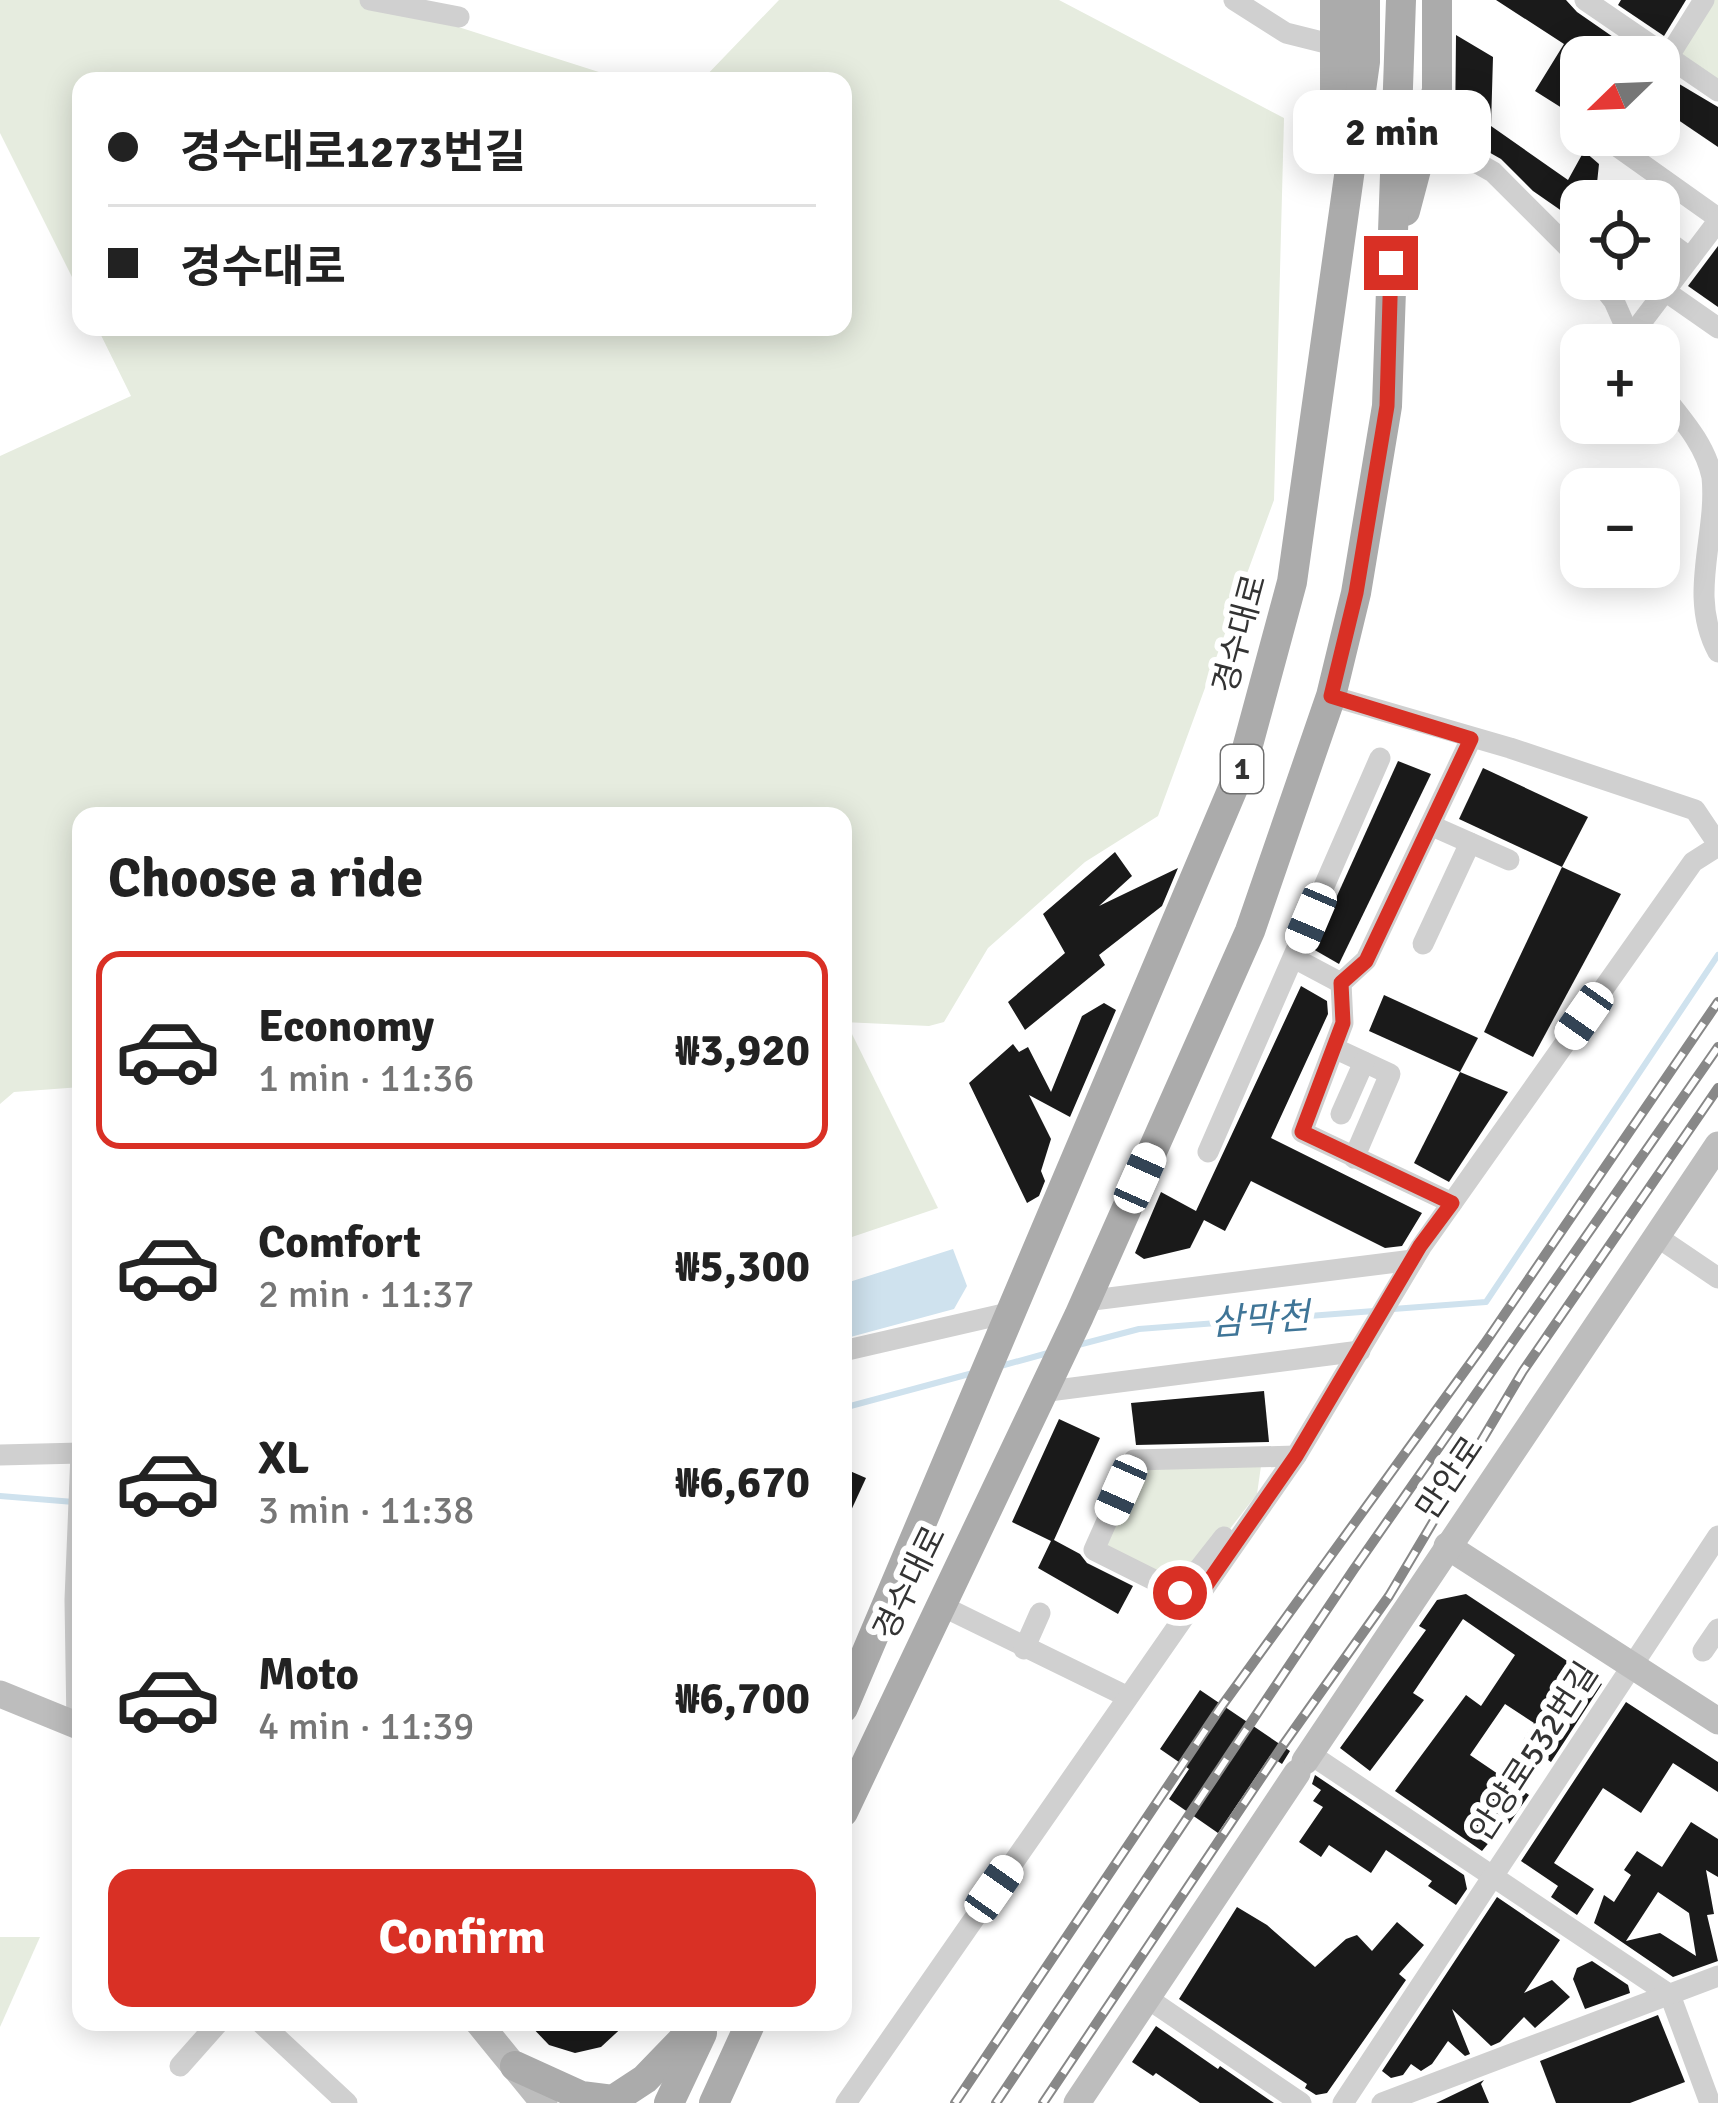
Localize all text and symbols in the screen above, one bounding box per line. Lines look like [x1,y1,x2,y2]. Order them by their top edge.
north arrow [1560,36,1680,156]
map controls [1560,36,1680,588]
callout: 2 min [1292,89,1490,173]
text: 2 min [1345,108,1439,156]
text: 경수대로1273번길 [180,125,526,180]
button: locate [1560,180,1680,300]
route end [1364,236,1418,290]
text: 경수대로 [180,240,346,295]
button: + [1560,324,1680,444]
button: − [1560,468,1680,588]
street label: 경수대로 [1204,570,1276,698]
road number: 1 [1221,745,1263,793]
text: Choose a ride [108,845,423,912]
car [1280,878,1342,958]
car [1549,976,1619,1056]
icon: car [114,996,222,1104]
text: Economy [258,999,434,1054]
text: ₩3,920 [675,1023,810,1078]
text: 1 min · 11:36 [258,1054,474,1102]
car [1109,1138,1171,1218]
icon: car [114,1212,222,1320]
text: Comfort [258,1215,421,1270]
text: ₩5,300 [675,1239,810,1294]
text: 2 min · 11:37 [258,1270,474,1318]
water label: 삼막천 [1209,1294,1315,1346]
icon: car [114,1428,222,1536]
street label: 만안로 [1408,1429,1492,1527]
text: XL [258,1431,309,1486]
car [1090,1450,1152,1530]
text: ₩6,670 [675,1455,810,1510]
text: 3 min · 11:38 [258,1486,474,1534]
street label: 경수대로 [865,1519,955,1647]
route start [1153,1566,1207,1620]
icon: car [114,1644,222,1752]
text: Moto [258,1647,359,1702]
street label: 안양로532번길 [1461,1655,1607,1849]
text: ₩6,700 [675,1671,810,1726]
text: 4 min · 11:39 [258,1702,474,1750]
car [959,1849,1029,1929]
button: Confirm [108,1869,816,2007]

